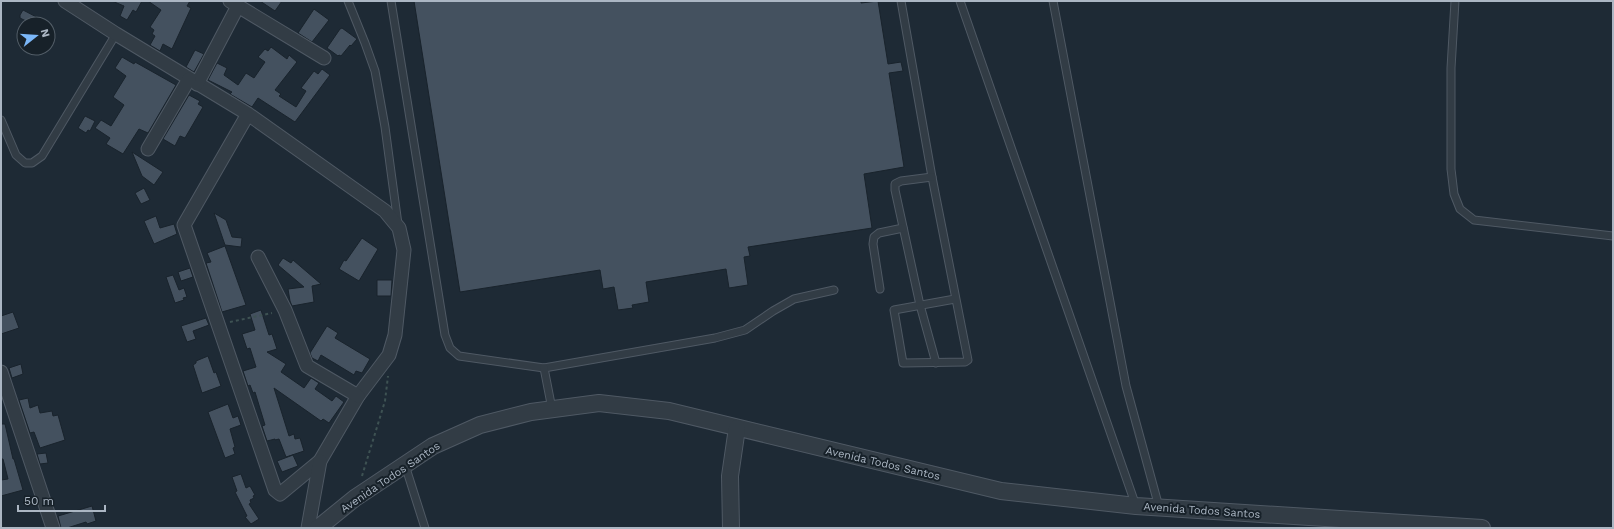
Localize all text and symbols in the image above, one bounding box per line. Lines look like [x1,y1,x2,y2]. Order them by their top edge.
north arrow [16,16,56,56]
text: N [38,27,52,39]
street label: Avenida Todos Santos [338,439,443,516]
street label: Avenida Todos Santos [824,444,942,483]
scale bar [18,487,105,513]
text: 50 m [24,494,54,508]
street label: Avenida Todos Santos [1143,500,1261,521]

